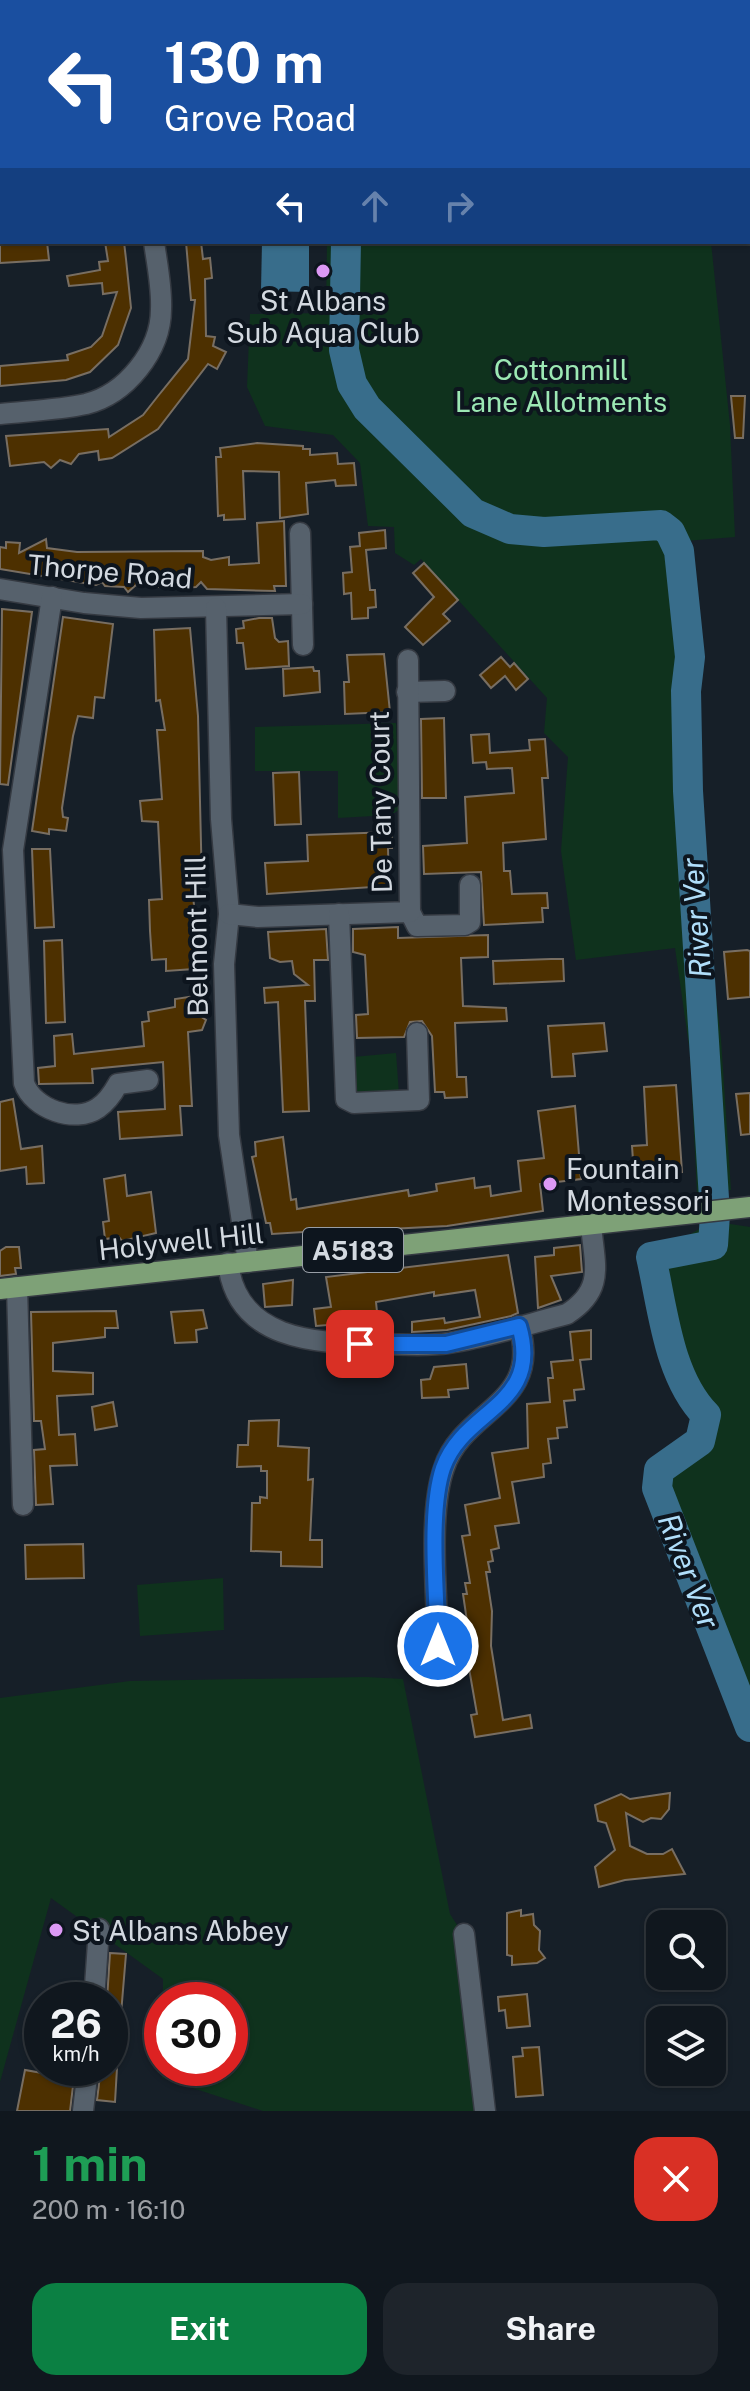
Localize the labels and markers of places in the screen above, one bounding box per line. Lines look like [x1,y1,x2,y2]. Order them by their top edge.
marker: St Albans Sub Aqua Club [314,262,332,280]
place label: St Albans Sub Aqua Club [226,284,420,349]
place label: Fountain Montessori [566,1152,710,1217]
marker: Fountain Montessori [541,1175,559,1193]
pin [326,1310,394,1378]
place label: St Albans Abbey [72,1914,289,1947]
marker: St Albans Abbey [47,1921,65,1939]

